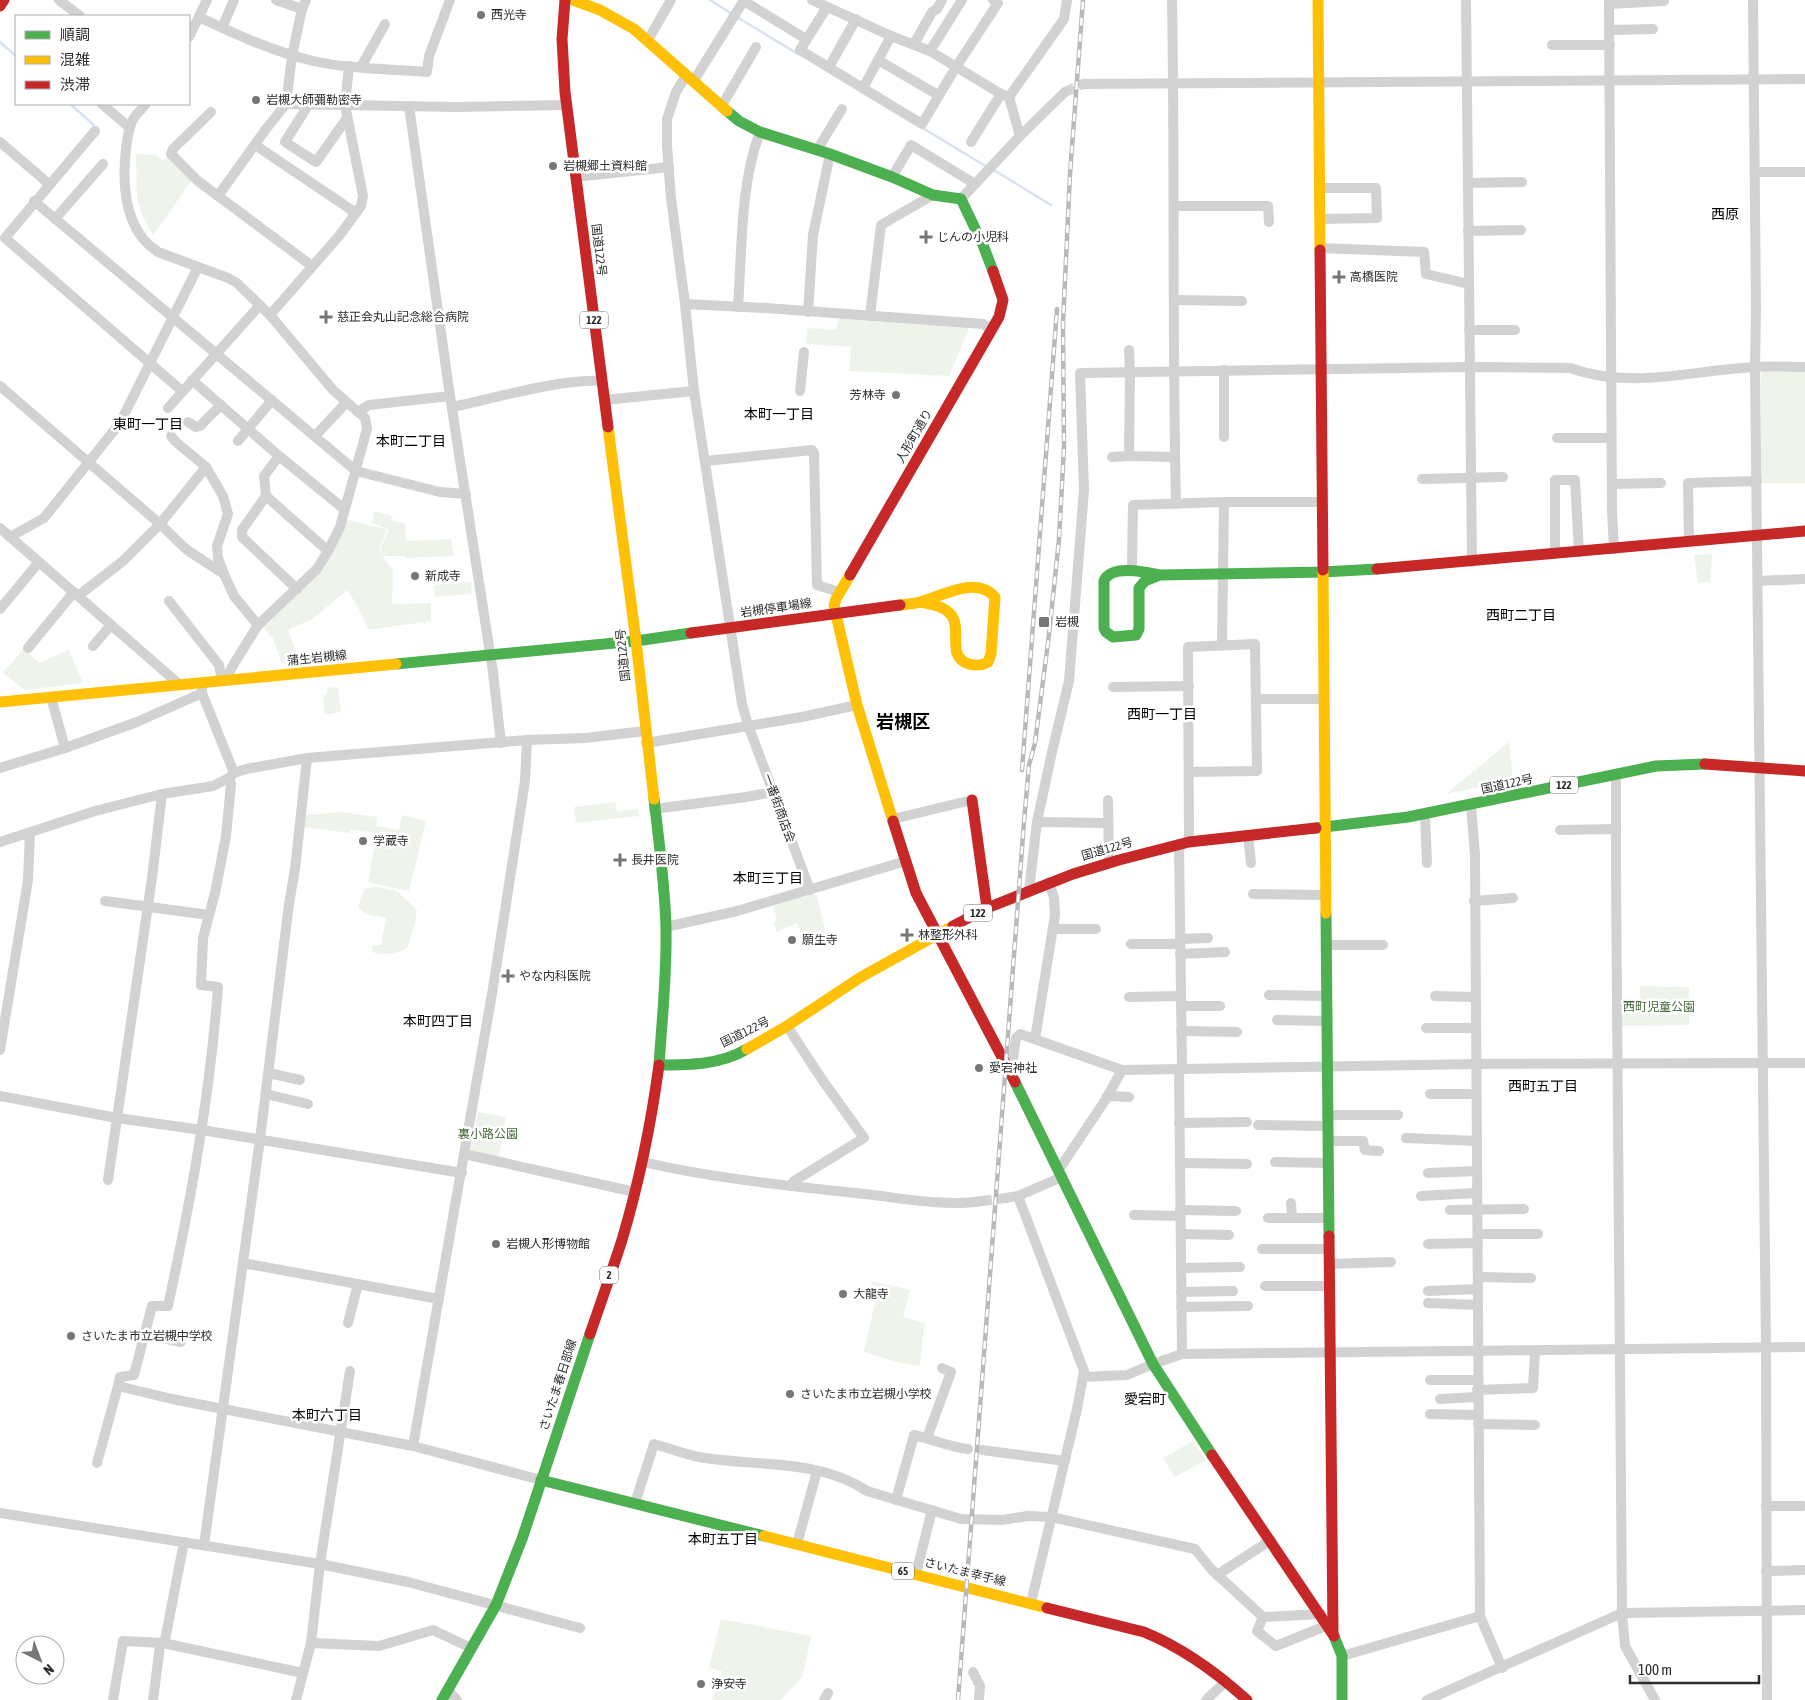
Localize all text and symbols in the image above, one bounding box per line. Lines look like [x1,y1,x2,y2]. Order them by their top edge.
place label: 西光寺 [491,8,527,22]
marker: 西光寺 [475,9,487,21]
legend [15,15,190,105]
text: 順調 [60,26,90,43]
text: 混雑 [60,51,90,68]
text: 渋滞 [60,76,90,93]
place label: 岩槻大師彌勒密寺 [266,93,362,107]
marker: 岩槻大師彌勒密寺 [250,94,262,106]
place label: 岩槻郷土資料館 [563,159,647,173]
marker: 岩槻郷土資料館 [547,160,559,172]
district label: 西原 [1711,206,1739,222]
street label: 国道122号 [589,223,609,277]
marker: じんの小児科 [919,230,933,244]
place label: じんの小児科 [937,230,1009,244]
marker: 高橋医院 [1332,270,1346,284]
place label: 高橋医院 [1350,270,1398,284]
marker: 慈正会丸山記念総合病院 [319,310,333,324]
place label: 慈正会丸山記念総合病院 [337,310,469,324]
road number: 122 [580,312,608,328]
place label: 芳林寺 [850,388,886,402]
marker: 芳林寺 [890,389,902,401]
district label: 本町一丁目 [744,406,814,422]
street label: 人形町通り [893,407,935,465]
district label: 東町一丁目 [113,416,183,432]
district label: 本町二丁目 [376,433,446,449]
place label: 新成寺 [425,569,461,583]
marker: 新成寺 [409,570,421,582]
street label: 岩槻停車場線 [739,596,813,620]
district label: 西町二丁目 [1486,607,1556,623]
marker: 岩槻 [1037,615,1051,629]
place label: 岩槻 [1055,615,1079,629]
street label: 国道122号 [613,628,633,682]
street label: 蒲生岩槻線 [286,648,348,668]
district label: 西町一丁目 [1127,706,1197,722]
district label: 岩槻区 [876,711,930,732]
street label: 一番街商店会 [760,772,798,844]
street label: 国道122号 [1480,772,1534,796]
road number: 122 [1550,776,1578,794]
place label: 学蔵寺 [373,834,409,848]
marker: 学蔵寺 [357,835,369,847]
street label: 国道122号 [1080,835,1134,863]
marker: 長井医院 [613,853,627,867]
place label: 長井医院 [631,853,679,867]
district label: 本町三丁目 [733,870,803,886]
road number: 122 [964,904,992,921]
marker: 林整形外科 [900,928,914,942]
place label: 林整形外科 [918,928,978,942]
place label: 願生寺 [802,933,838,947]
marker: 願生寺 [786,934,798,946]
marker: やな内科医院 [501,969,515,983]
place label: やな内科医院 [519,969,591,983]
park label: 西町児童公園 [1623,1000,1695,1014]
district label: 本町四丁目 [403,1013,473,1029]
street label: 国道122号 [718,1014,772,1050]
place label: 愛宕神社 [989,1061,1037,1075]
marker: 愛宕神社 [973,1062,985,1074]
district label: 西町五丁目 [1508,1078,1578,1094]
park label: 裏小路公園 [458,1127,518,1141]
place label: 岩槻人形博物館 [506,1237,590,1251]
marker: 岩槻人形博物館 [490,1238,502,1250]
road number: 2 [600,1266,618,1284]
place label: 大龍寺 [853,1287,889,1301]
marker: 大龍寺 [837,1288,849,1300]
place label: さいたま市立岩槻中学校 [81,1329,213,1343]
marker: さいたま市立岩槻中学校 [65,1330,77,1342]
street label: さいたま春日部線 [537,1337,579,1433]
place label: さいたま市立岩槻小学校 [800,1387,932,1401]
marker: さいたま市立岩槻小学校 [784,1388,796,1400]
district label: 愛宕町 [1124,1391,1166,1407]
district label: 本町六丁目 [292,1407,362,1423]
district label: 本町五丁目 [688,1531,758,1547]
street label: さいたま幸手線 [923,1555,1007,1589]
road number: 65 [892,1562,914,1580]
north arrow [15,1635,65,1685]
scale bar [1630,1652,1759,1684]
text: N [40,1661,57,1678]
text: 100 m [1638,1661,1672,1678]
place label: 浄安寺 [711,1677,747,1691]
marker: 浄安寺 [695,1678,707,1690]

